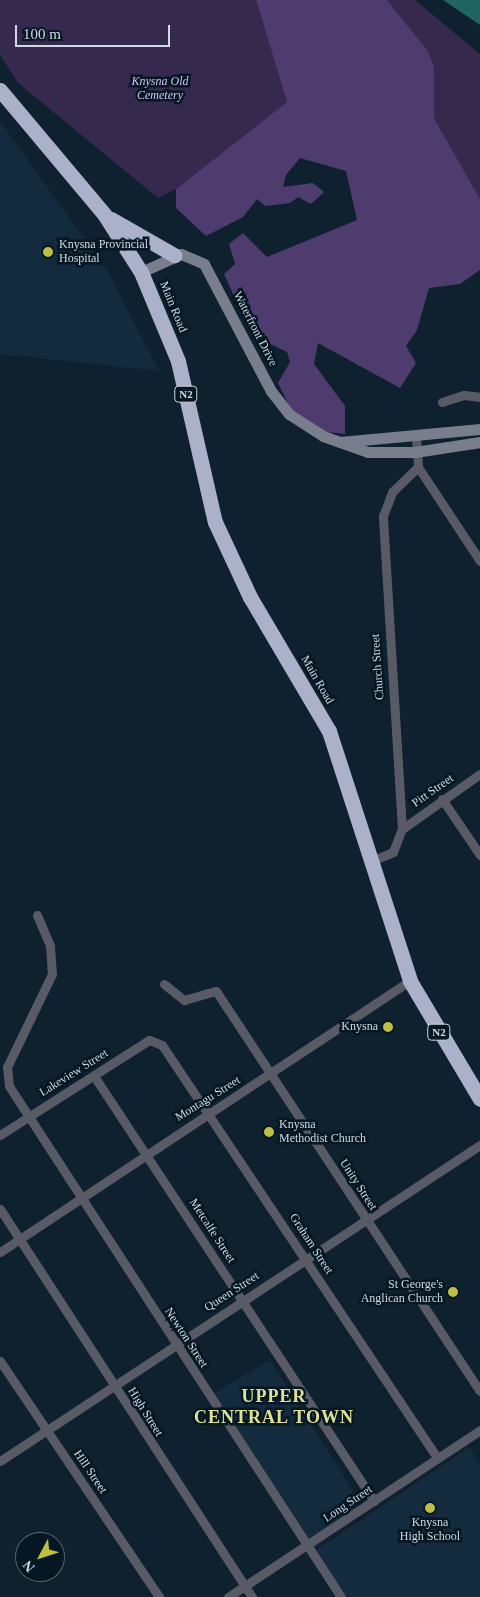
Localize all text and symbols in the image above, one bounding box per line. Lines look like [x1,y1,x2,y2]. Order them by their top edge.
scale bar [18,15,172,47]
text: 100 m [23,26,61,42]
park label: Knysna Old Cemetery [132,75,188,103]
place label: Knysna Provincial Hospital [59,238,148,266]
marker: Knysna Provincial Hospital [41,245,55,259]
street label: Main Road [156,279,190,335]
street label: Waterfront Drive [230,289,280,369]
road number: N2 [174,386,198,402]
street label: Church Street [369,633,387,701]
street label: Main Road [297,653,337,707]
street label: Pitt Street [409,771,457,811]
place label: Knysna [341,1020,378,1034]
marker: Knysna [382,1021,394,1033]
road number: N2 [426,1024,452,1040]
street label: Lakeview Street [37,1046,111,1100]
street label: Montagu Street [173,1073,243,1125]
place label: Knysna Methodist Church [279,1118,366,1146]
marker: Knysna Methodist Church [263,1126,275,1138]
street label: Unity Street [336,1157,380,1213]
street label: Metcalfe Street [186,1196,238,1266]
street label: Graham Street [286,1211,336,1277]
street label: Queen Street [202,1269,262,1315]
place label: St George's Anglican Church [361,1278,443,1306]
marker: St George's Anglican Church [447,1286,459,1298]
street label: Newton Street [161,1305,211,1371]
street label: High Street [124,1385,166,1439]
district label: UPPER CENTRAL TOWN [192,1386,356,1428]
street label: Hill Street [70,1447,110,1497]
street label: Long Street [321,1482,375,1526]
marker: Knysna High School [424,1502,436,1514]
place label: Knysna High School [400,1516,460,1544]
north arrow [15,1532,65,1582]
text: N [20,1558,38,1575]

